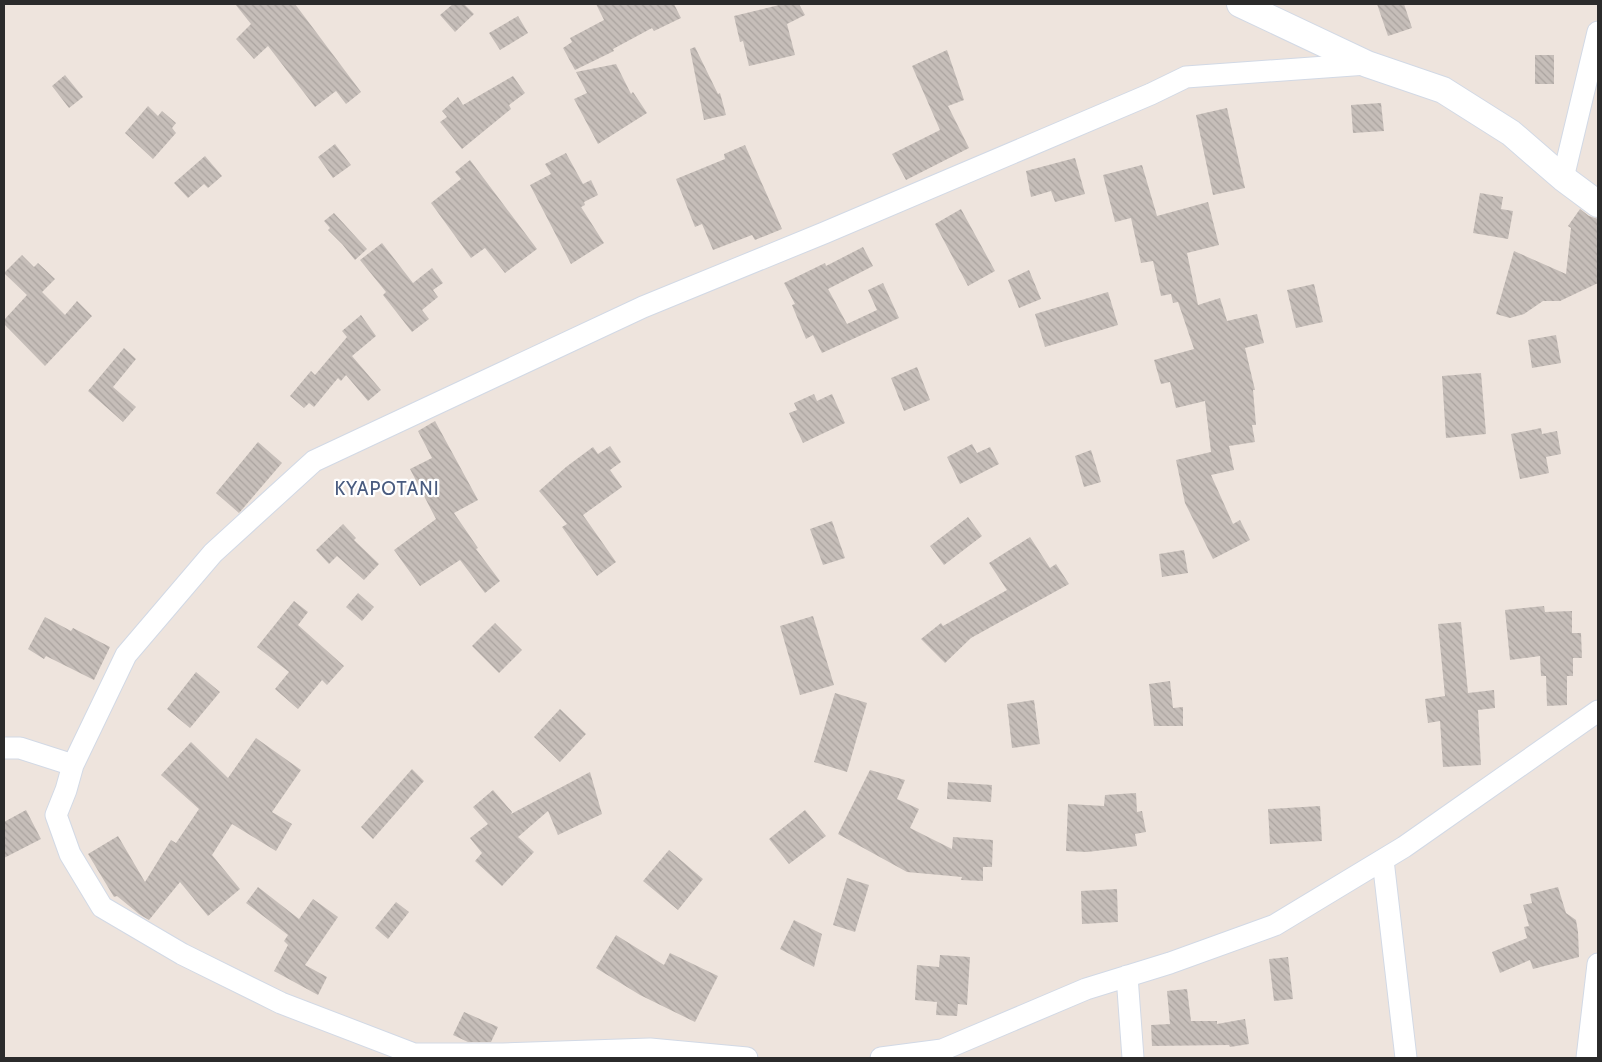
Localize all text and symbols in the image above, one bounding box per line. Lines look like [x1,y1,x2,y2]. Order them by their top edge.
district label: KYAPOTANI [334,477,440,500]

